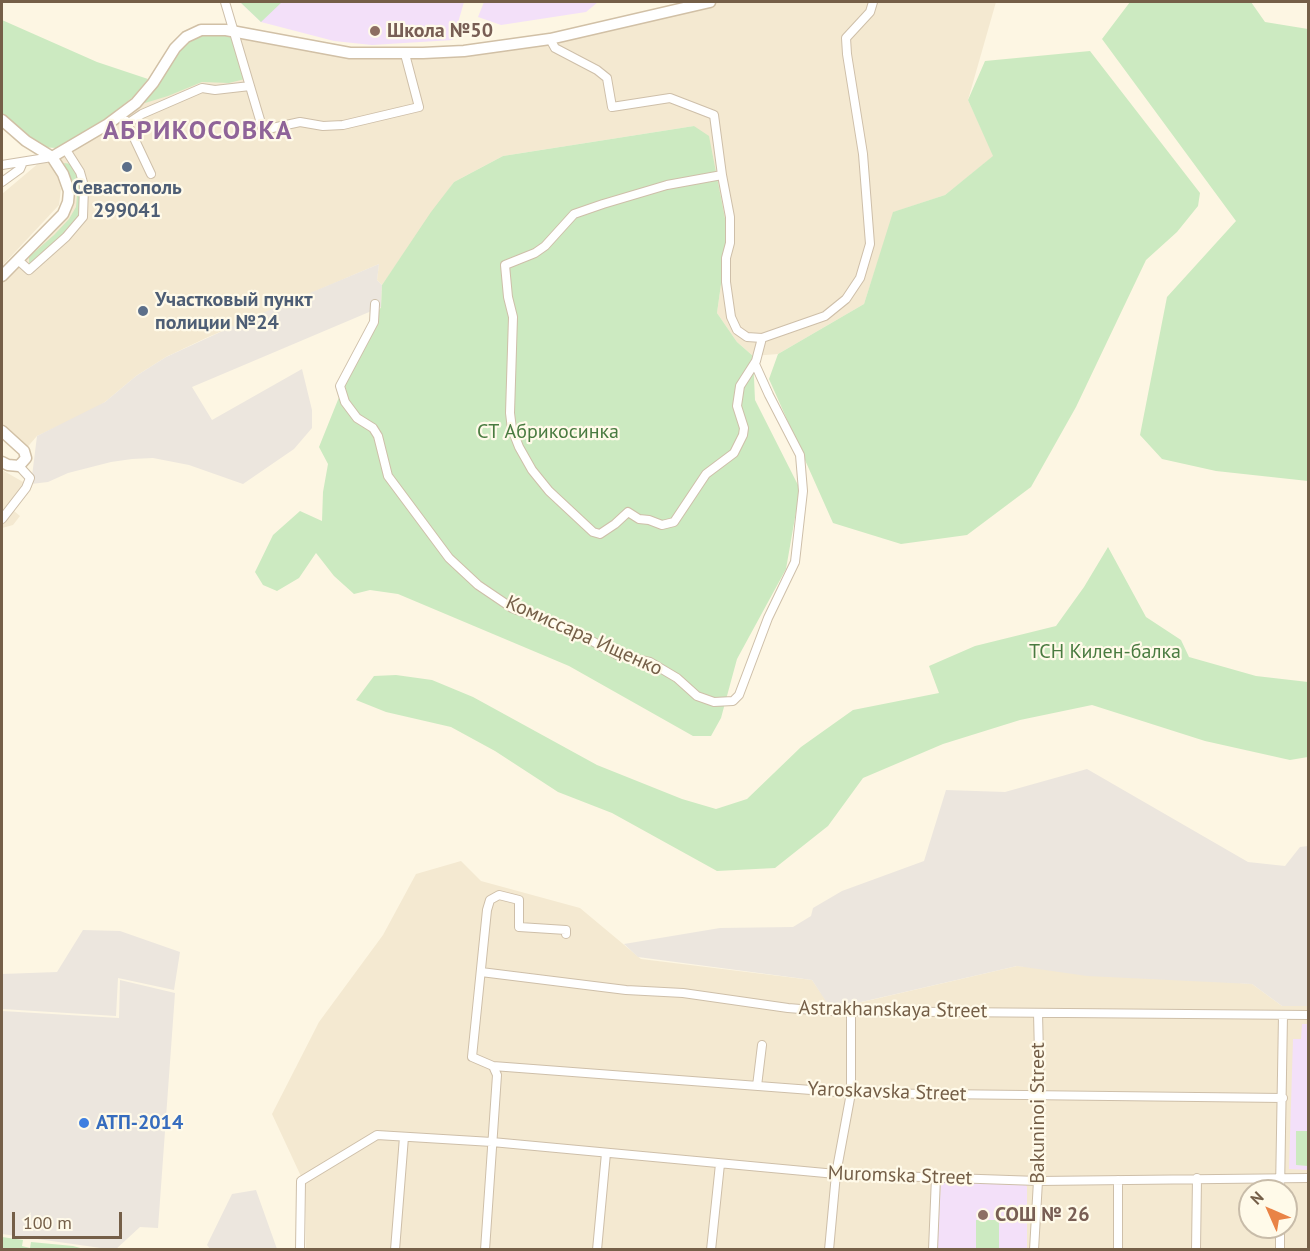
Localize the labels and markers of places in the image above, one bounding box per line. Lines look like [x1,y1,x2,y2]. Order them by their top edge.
place label: Школа №50 [387,19,493,43]
marker: Школа №50 [368,24,382,38]
marker: Севастополь 299041 [120,160,134,174]
place label: Севастополь 299041 [72,176,182,223]
place label: Участковый пункт полиции №24 [155,288,312,335]
marker: Участковый пункт полиции №24 [136,304,150,318]
place label: АТП-2014 [96,1111,183,1135]
marker: АТП-2014 [77,1116,91,1130]
place label: СОШ № 26 [995,1203,1089,1227]
marker: СОШ № 26 [976,1208,990,1222]

